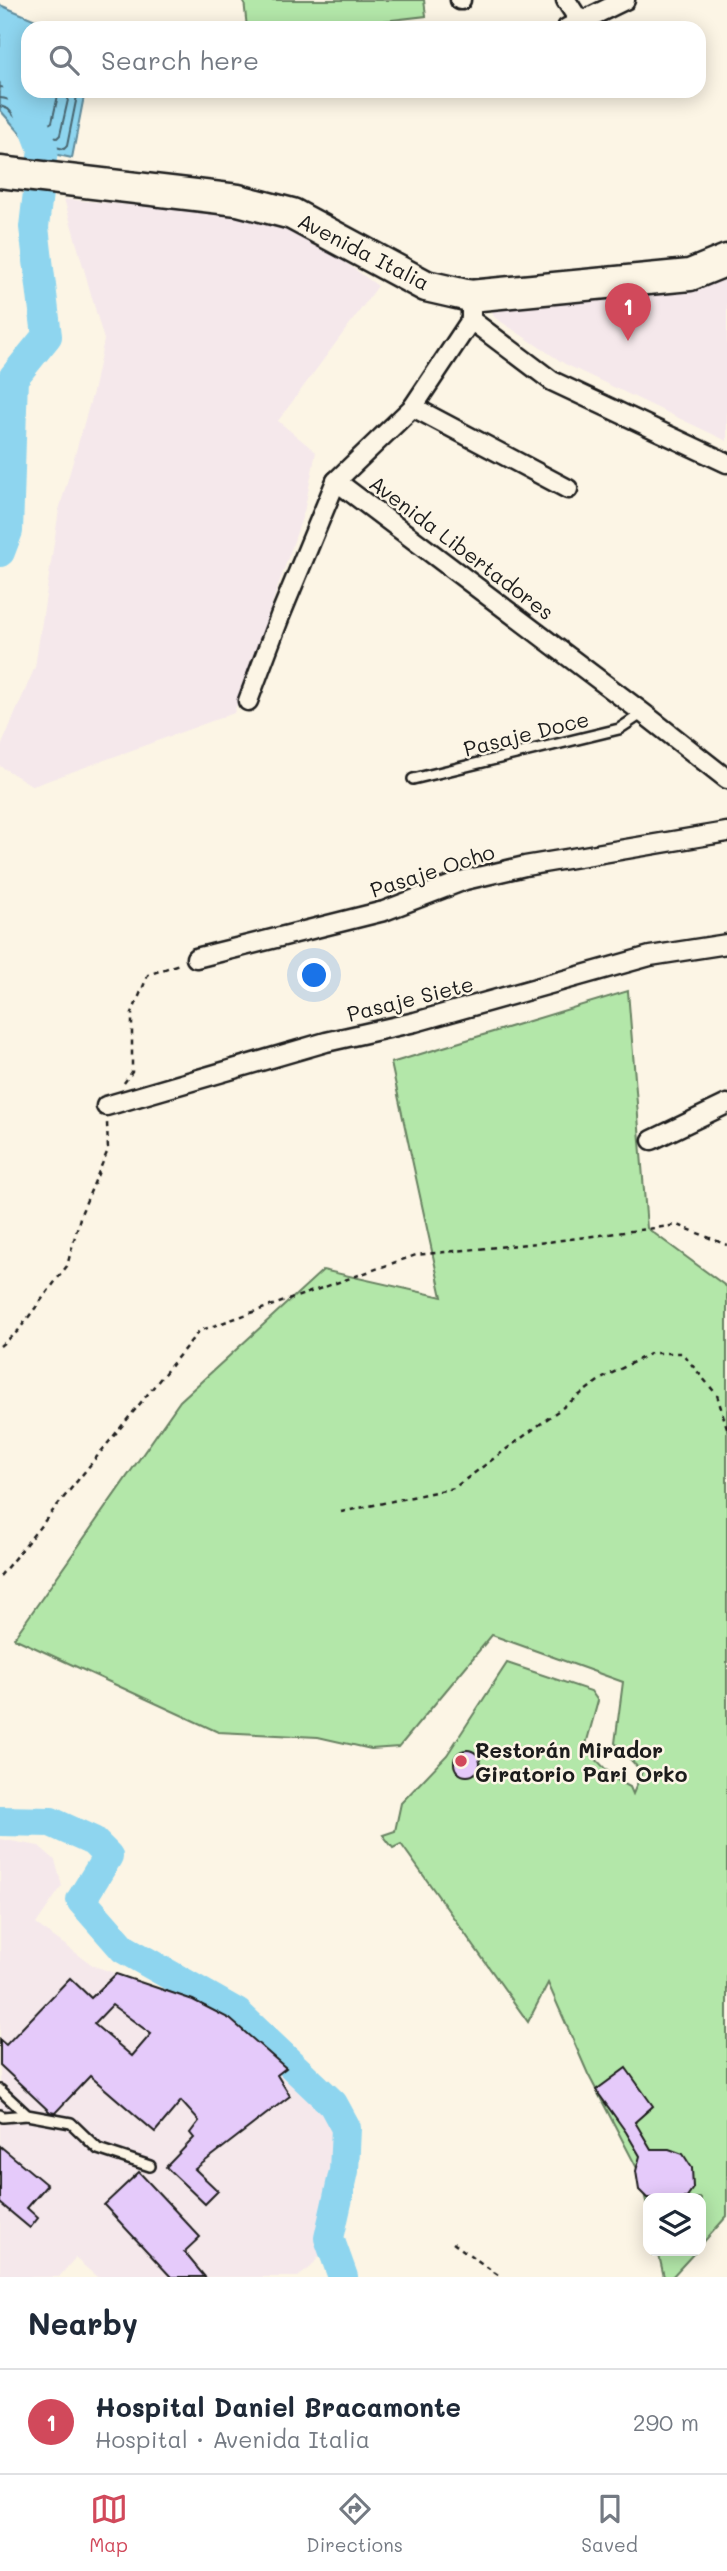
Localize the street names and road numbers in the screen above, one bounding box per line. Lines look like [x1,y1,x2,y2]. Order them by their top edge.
street label: Avenida Italia [294,206,434,296]
street label: Avenida Libertadores [364,469,560,625]
street label: Pasaje Doce [461,704,591,762]
street label: Pasaje Ocho [366,837,498,903]
street label: Pasaje Siete [344,969,476,1027]

